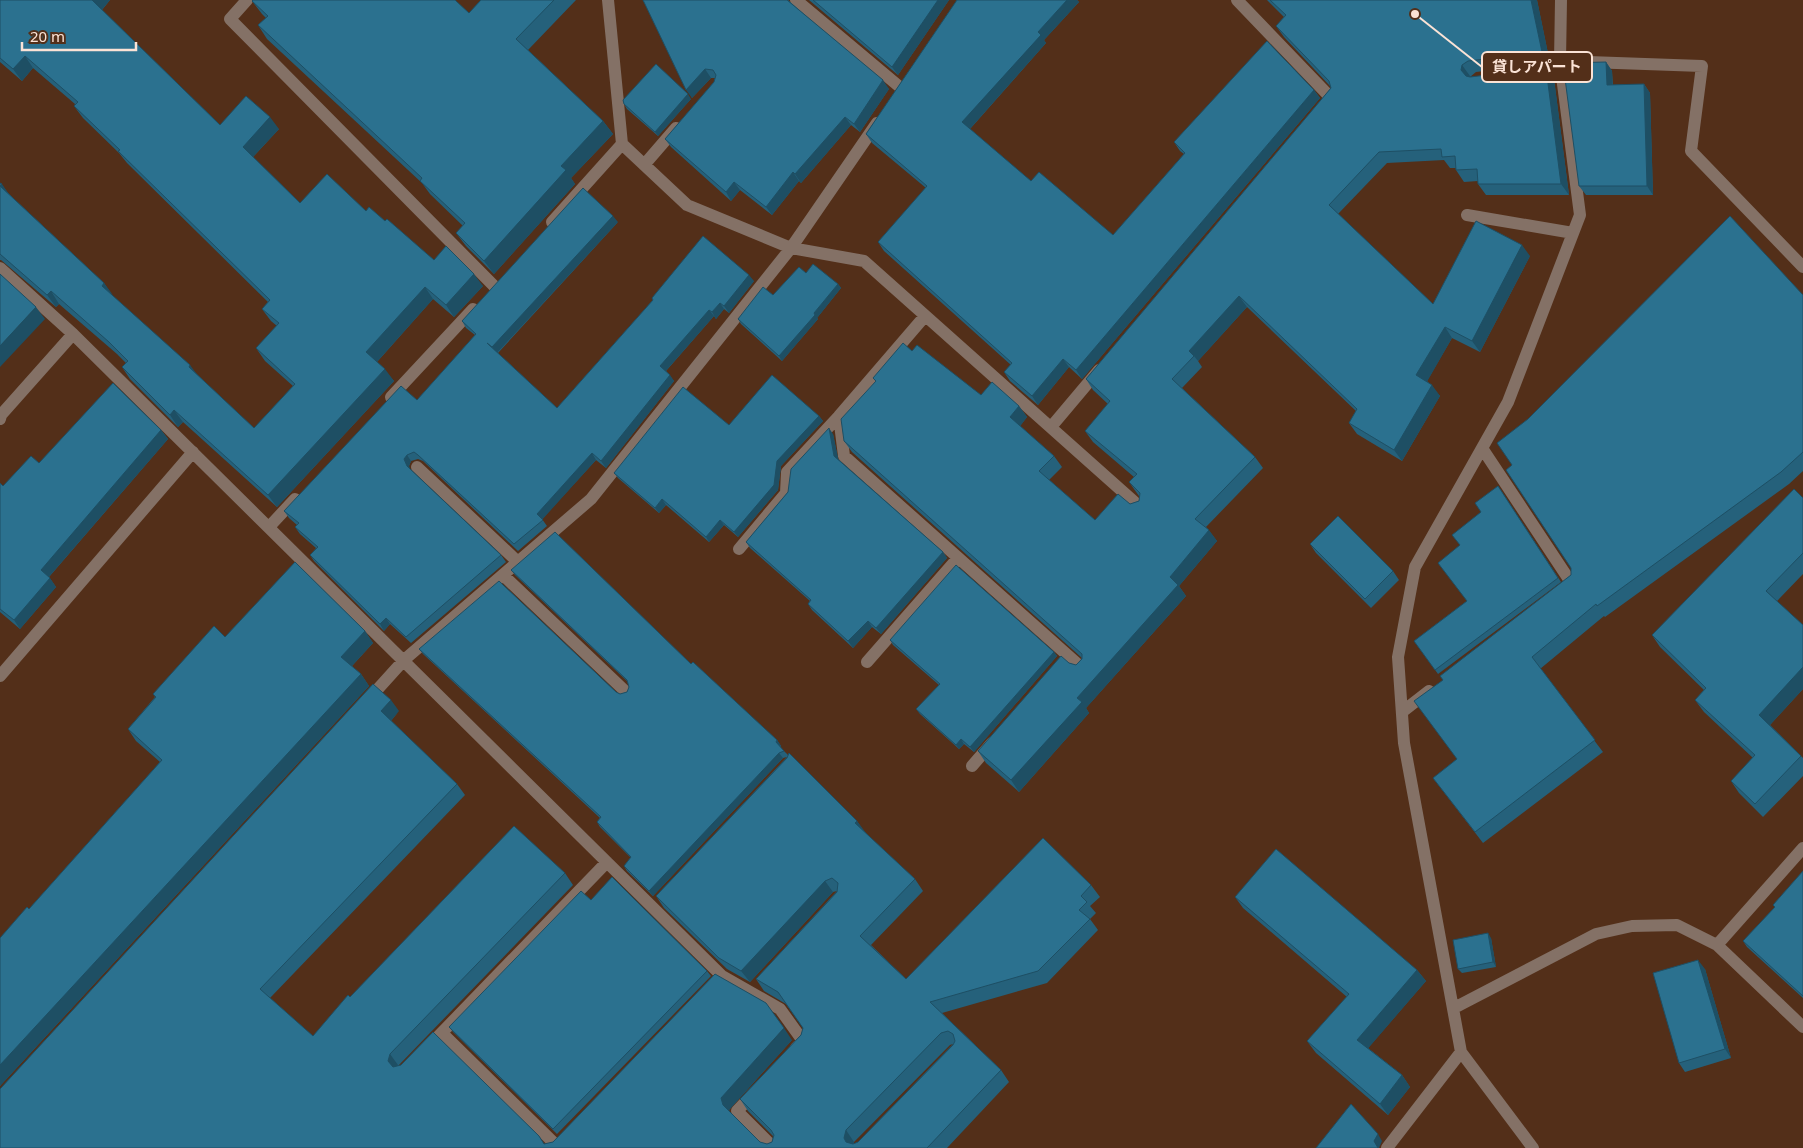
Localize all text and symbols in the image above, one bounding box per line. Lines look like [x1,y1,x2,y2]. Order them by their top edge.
scale bar [22,20,136,52]
text: 20 m [30,26,65,46]
callout: 貸しアパート [1482,52,1592,82]
text: 貸しアパート [1492,56,1582,76]

